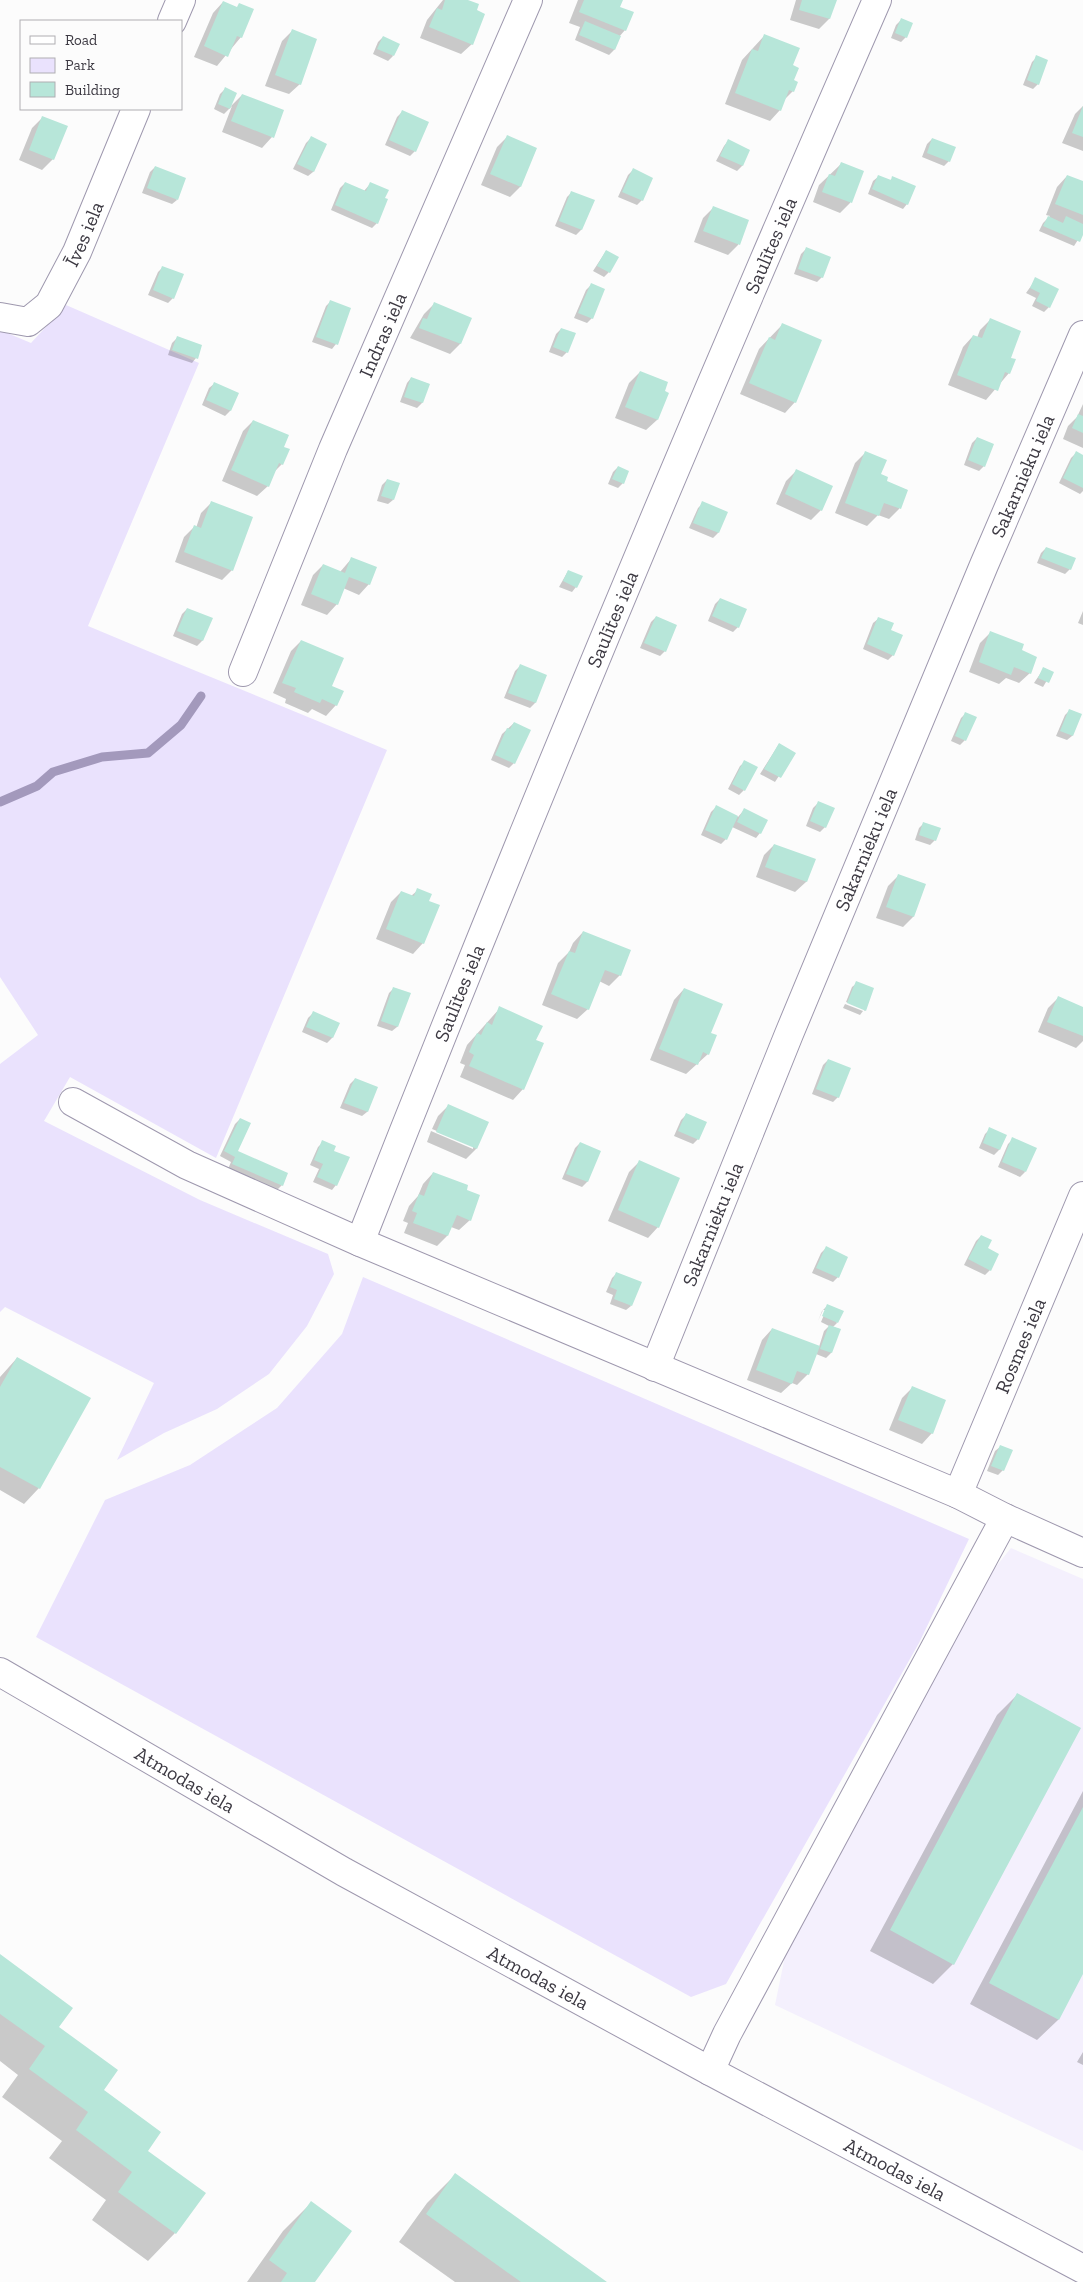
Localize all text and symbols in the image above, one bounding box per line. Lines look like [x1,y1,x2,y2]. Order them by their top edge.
legend [20,20,182,110]
text: Road [65,31,98,49]
text: Park [65,56,95,74]
text: Building [65,81,120,99]
street label: Saulītes iela [739,193,802,297]
street label: Īves iela [60,197,109,270]
street label: Indras iela [354,288,412,381]
street label: Sakarnieku iela [985,410,1060,541]
street label: Saulītes iela [582,567,643,671]
street label: Sakarnieku iela [829,784,902,915]
street label: Saulītes iela [429,941,490,1045]
street label: Sakarnieku iela [677,1158,748,1290]
street label: Rosmes iela [990,1294,1051,1397]
street label: Atmodas iela [131,1741,240,1818]
street label: Atmodas iela [483,1940,593,2015]
street label: Atmodas iela [840,2132,950,2206]

